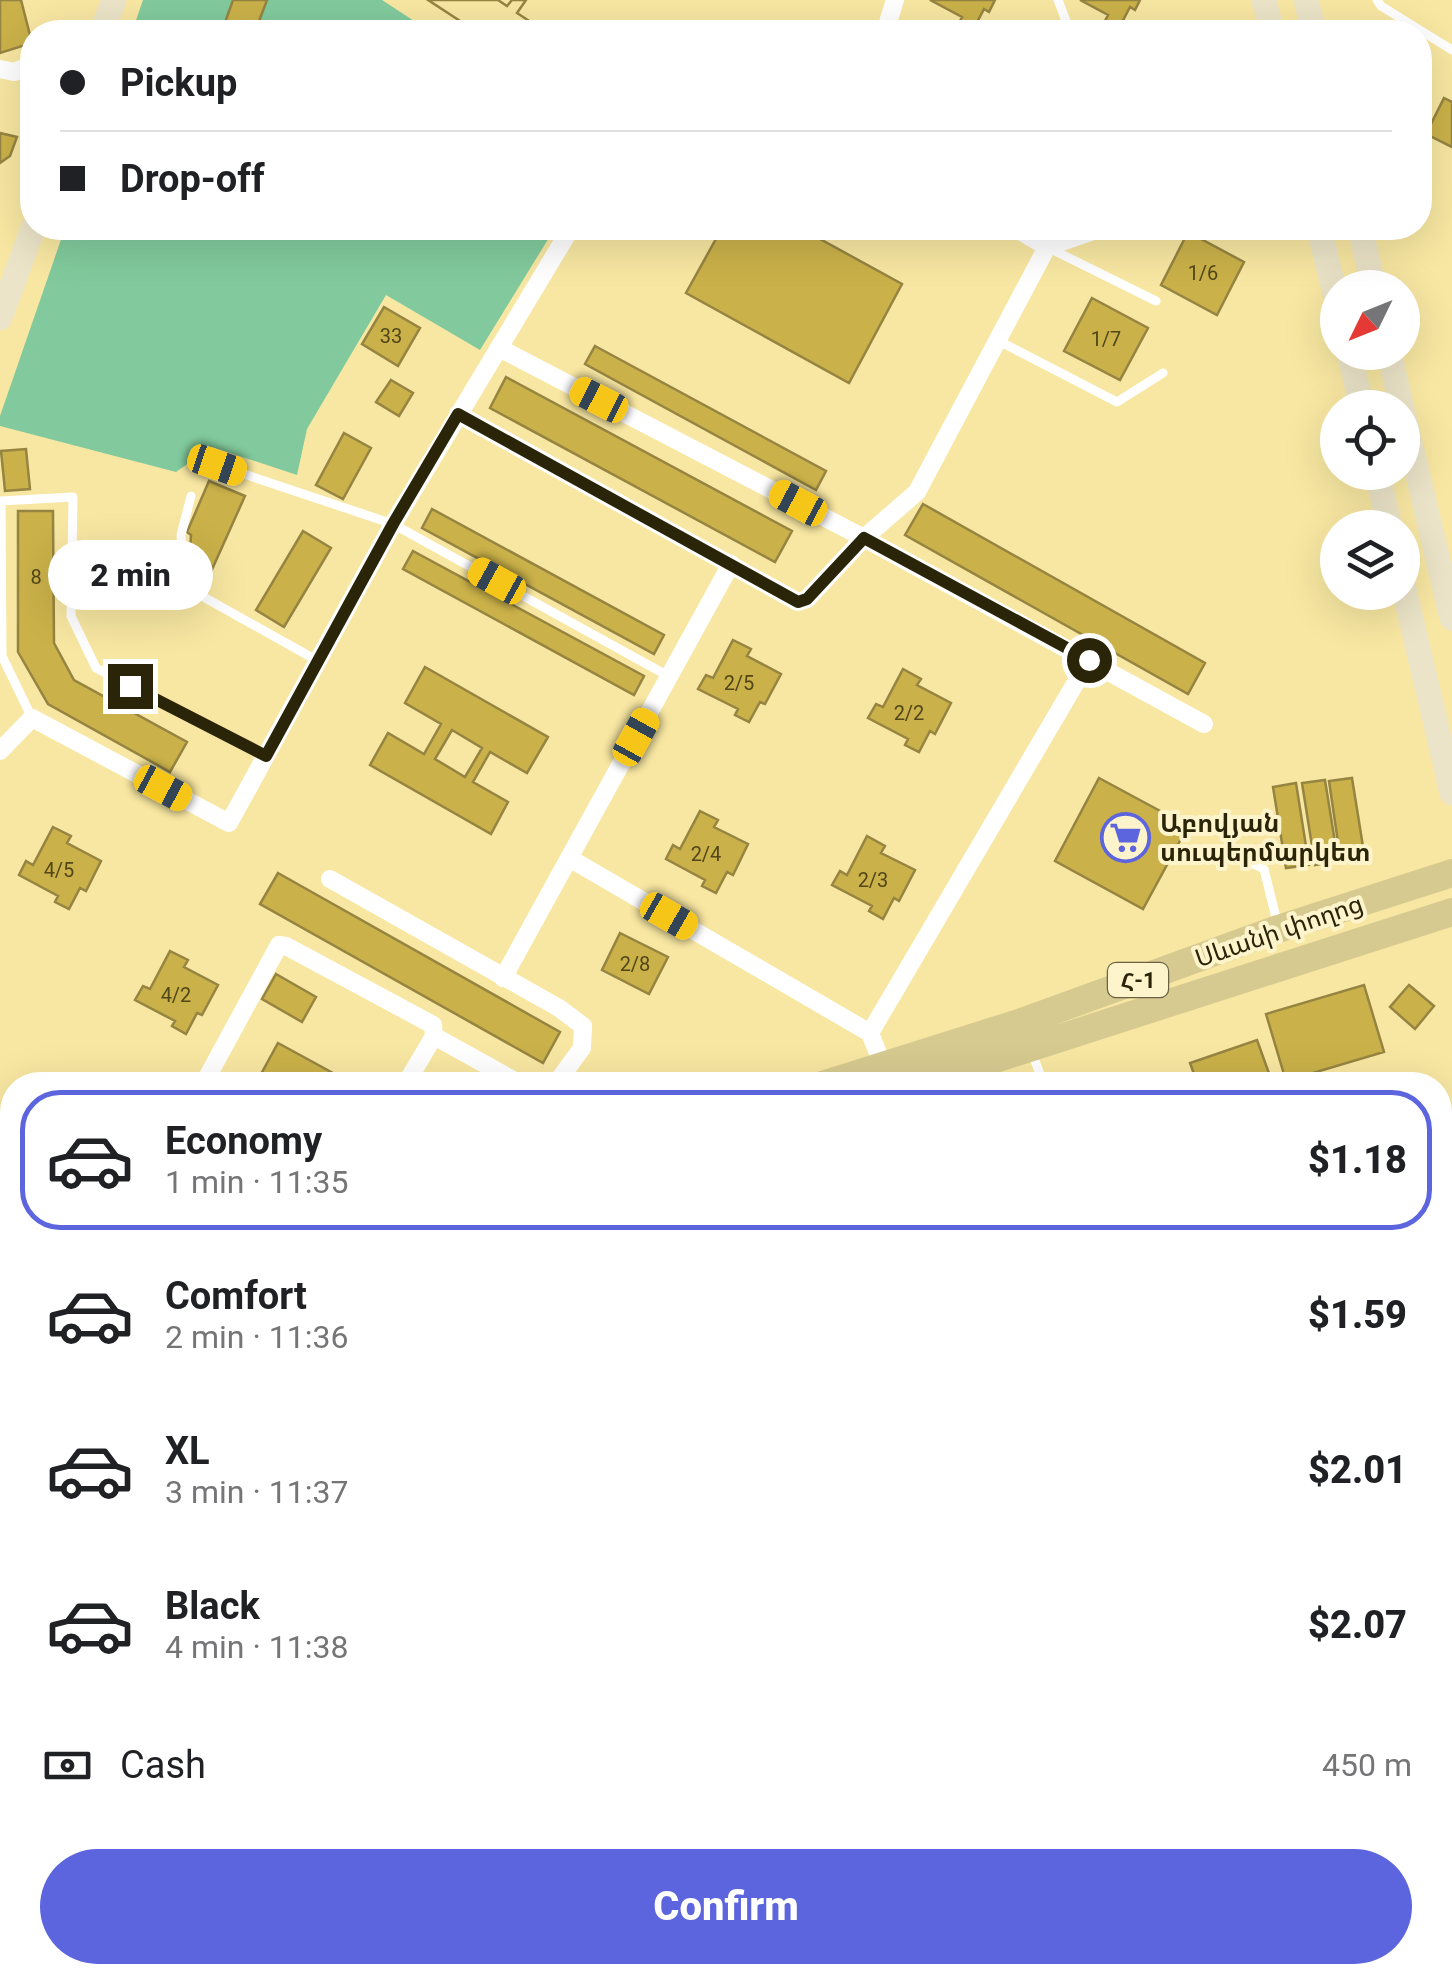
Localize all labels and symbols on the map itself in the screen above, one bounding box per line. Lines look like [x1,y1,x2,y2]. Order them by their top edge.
house number: 1/6 [1188,261,1218,285]
north arrow [1320,270,1420,370]
house number: 33 [380,324,402,348]
house number: 1/7 [1091,327,1121,351]
car [565,373,633,427]
car [184,441,250,489]
car [764,476,832,530]
callout: 2 min [48,541,212,611]
car [463,553,531,609]
house number: 8 [30,565,42,589]
route start [1067,638,1112,683]
route end [108,664,153,709]
house number: 2/5 [724,671,754,695]
house number: 2/2 [894,701,924,725]
car [608,703,664,771]
car [129,761,197,815]
place label: Աբովյան սուպերմարկետ [1160,809,1371,867]
supermarket icon: Աբովյան սուպերմարկետ [1099,811,1151,863]
house number: 2/4 [691,842,721,866]
house number: 4/5 [44,858,74,882]
house number: 2/3 [858,868,888,892]
car [636,888,702,944]
street label: Սևանի փողոց [1191,889,1367,973]
house number: 2/8 [620,952,650,976]
road number: Հ-1 [1108,963,1168,997]
house number: 4/2 [161,983,191,1007]

